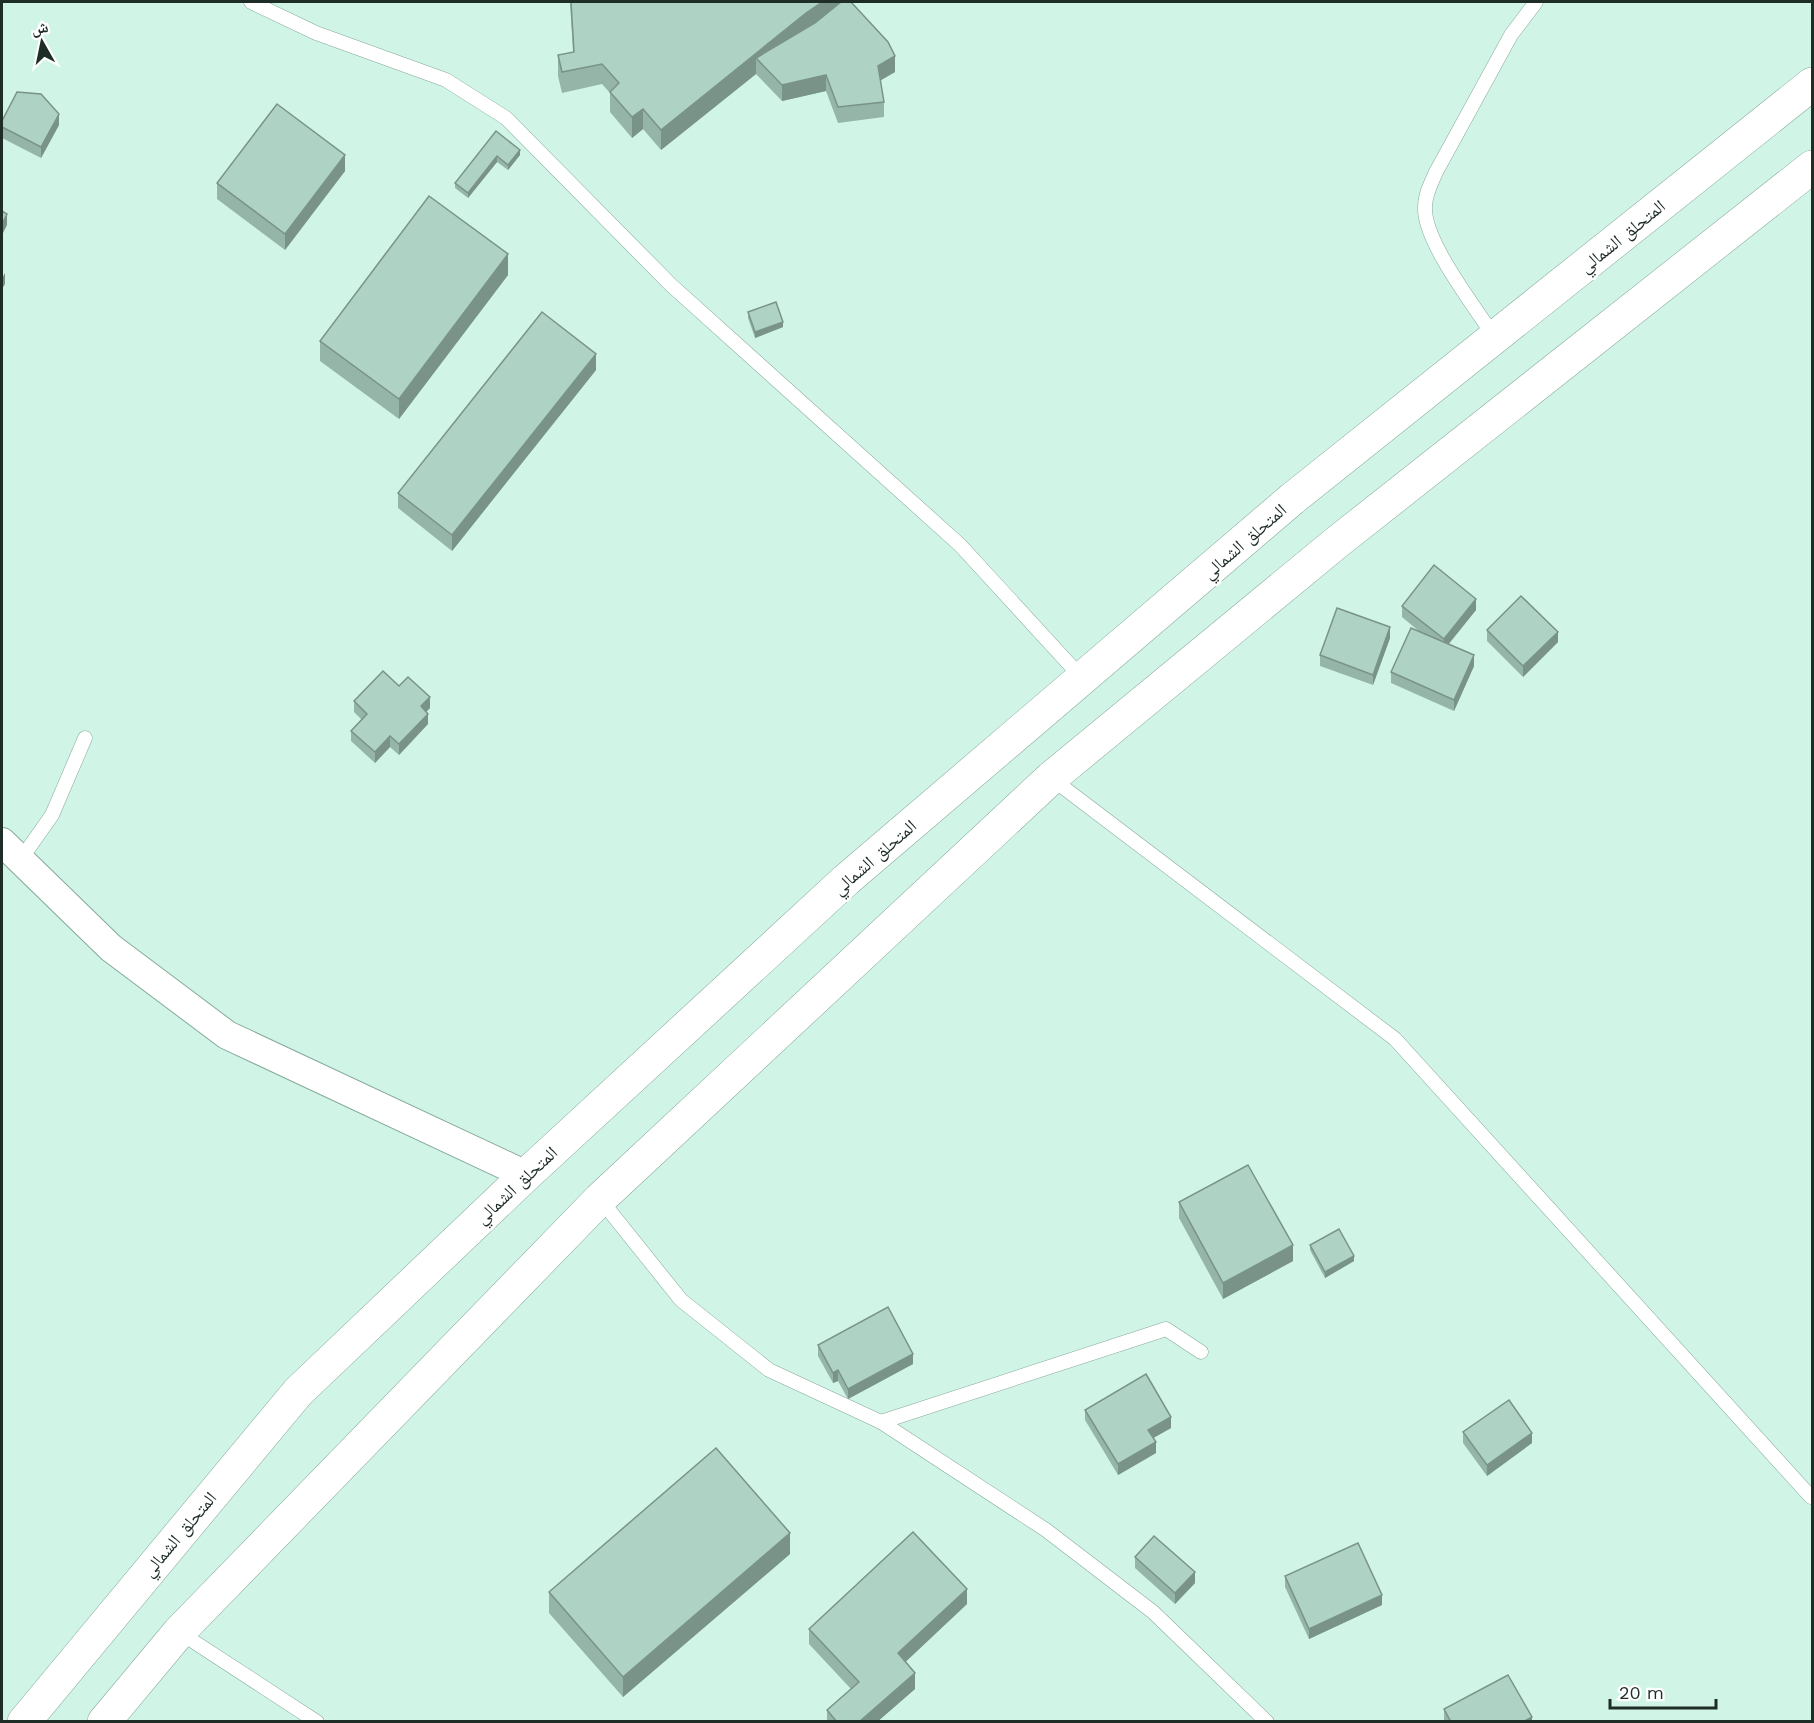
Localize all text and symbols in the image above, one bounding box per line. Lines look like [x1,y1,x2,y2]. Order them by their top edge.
north arrow [12,12,72,72]
text: ش [30,17,50,38]
street label: المتحلق الشمالي [1575,195,1672,281]
street label: المتحلق الشمالي [1198,499,1293,587]
street label: المتحلق الشمالي [828,815,923,903]
street label: المتحلق الشمالي [471,1142,564,1232]
street label: المتحلق الشمالي [137,1487,224,1584]
scale bar [1610,1672,1716,1710]
text: 20 m [1619,1682,1664,1703]

